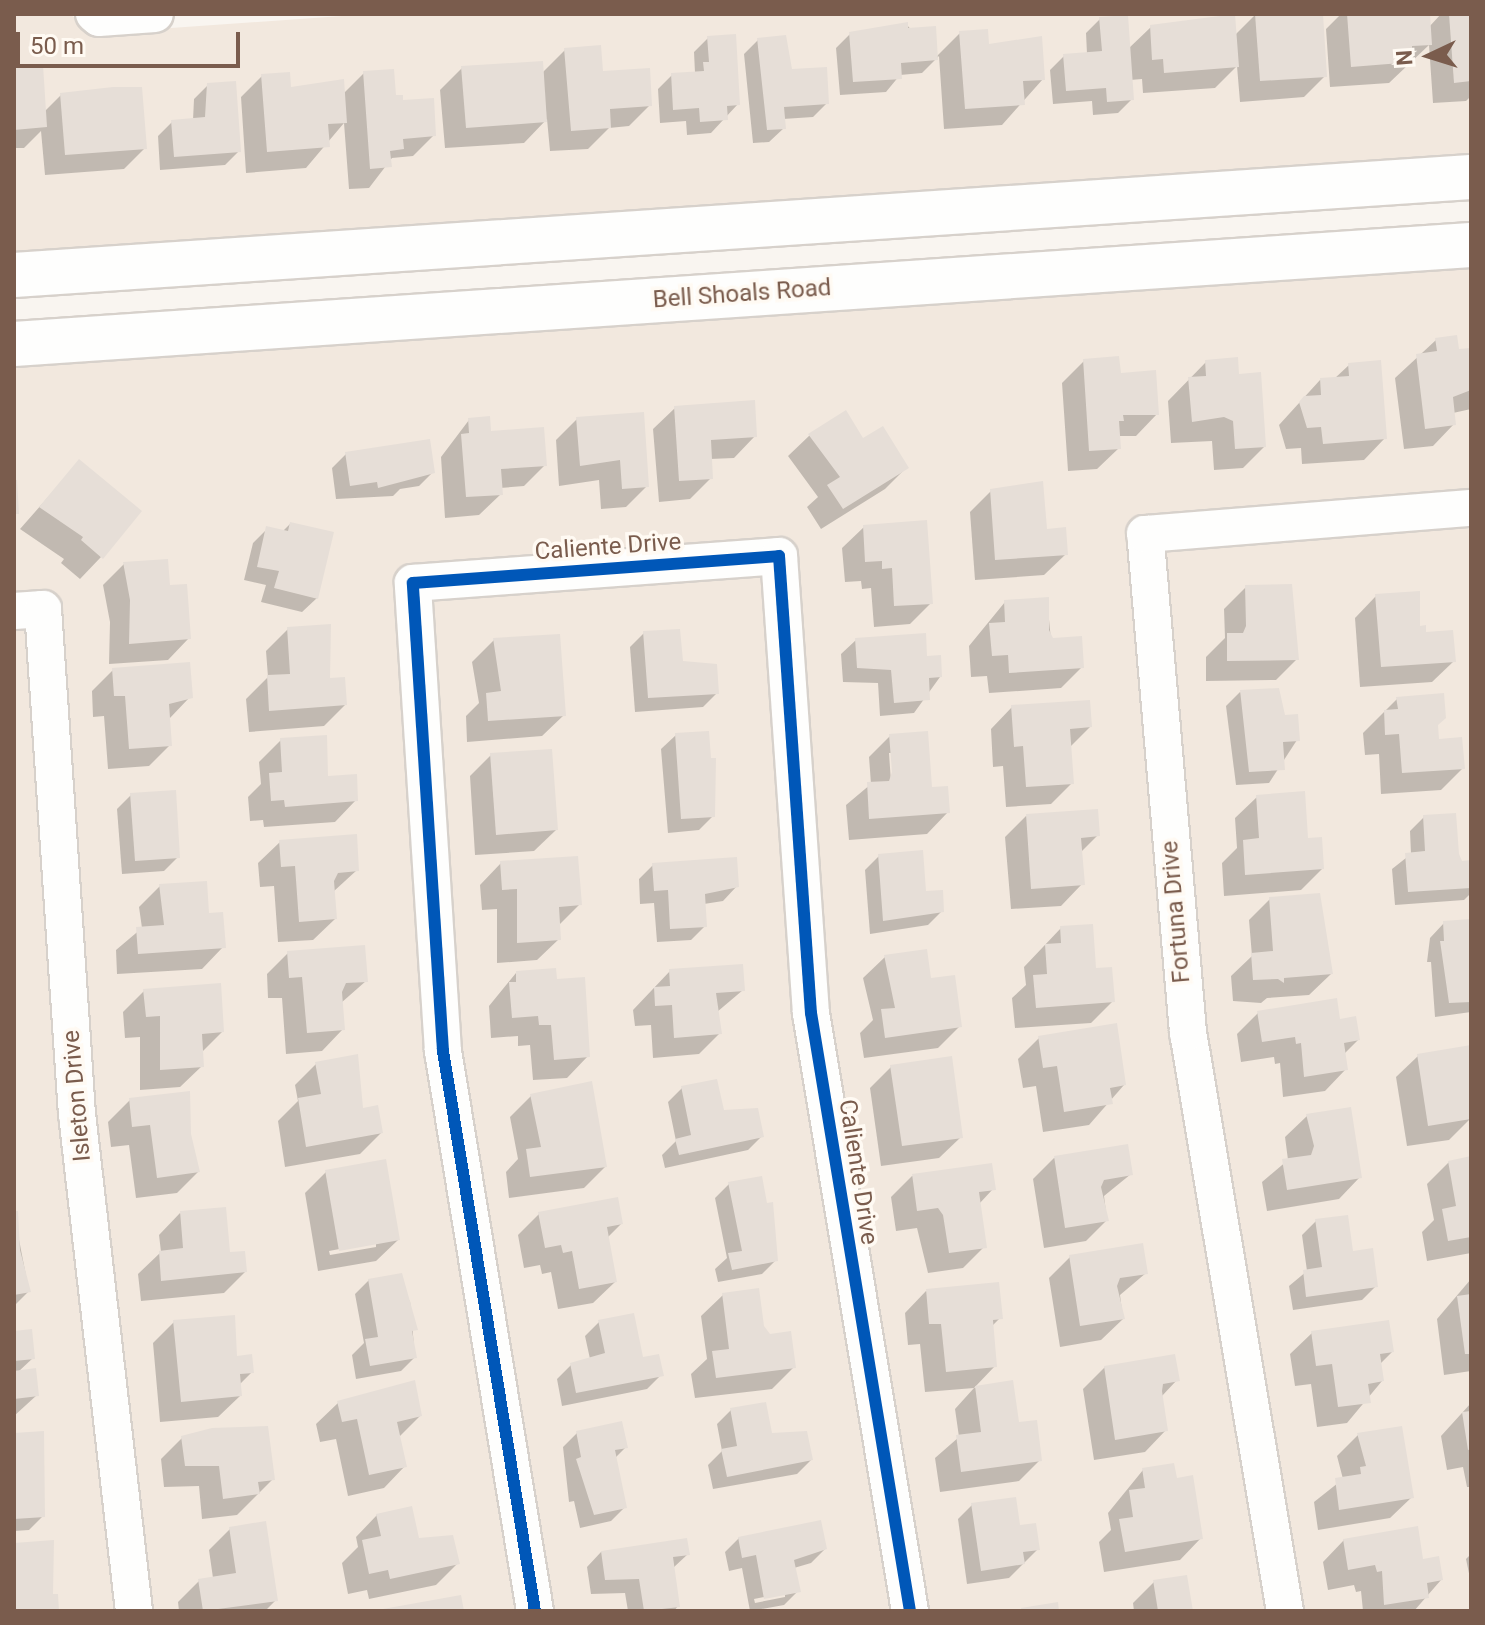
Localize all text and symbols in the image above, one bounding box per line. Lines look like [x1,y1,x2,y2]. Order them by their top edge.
scale bar [20,16,244,66]
north arrow [1389,16,1469,96]
text: 50 m [30,32,84,60]
text: N [1392,49,1418,66]
street label: Bell Shoals Road [652,273,832,315]
street label: Caliente Drive [534,528,682,566]
street label: Fortuna Drive [1155,840,1197,984]
street label: Isleton Drive [57,1029,97,1163]
street label: Caliente Drive [832,1097,884,1247]

